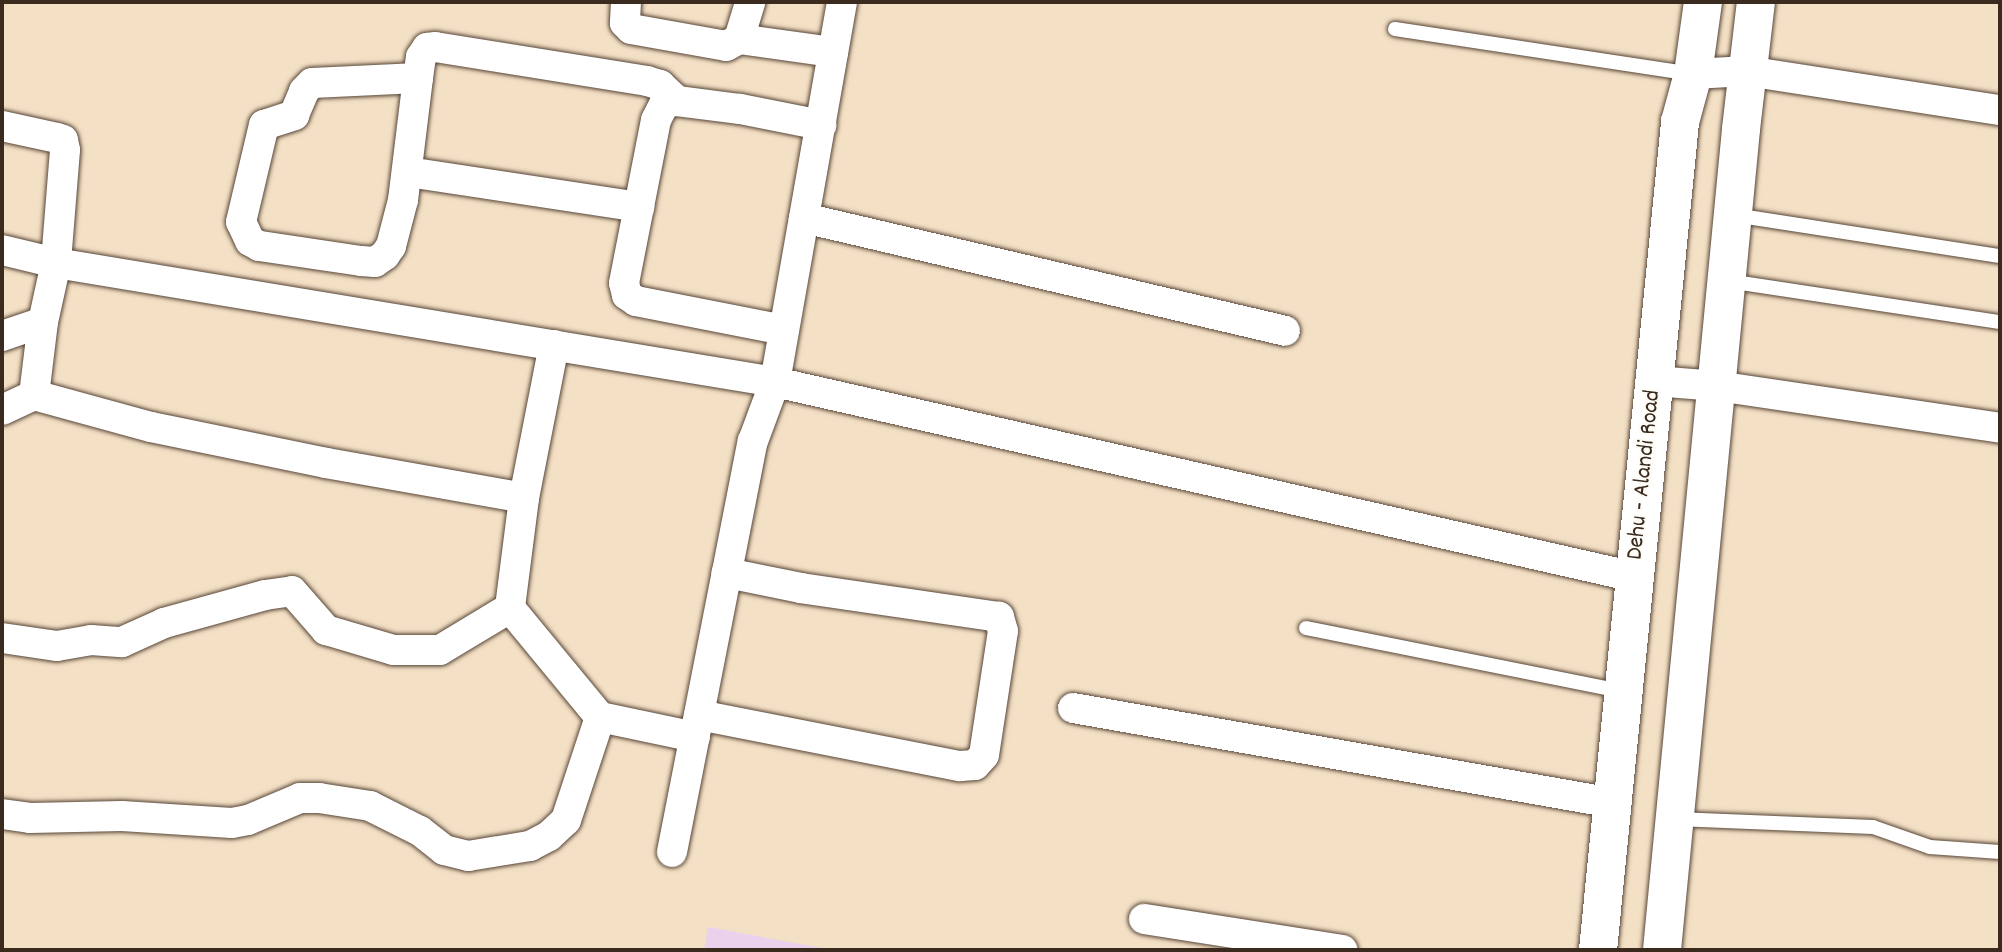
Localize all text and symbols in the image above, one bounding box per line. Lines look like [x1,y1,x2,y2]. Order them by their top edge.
street label: Dehu - Alandi Road [1622,389,1668,561]

